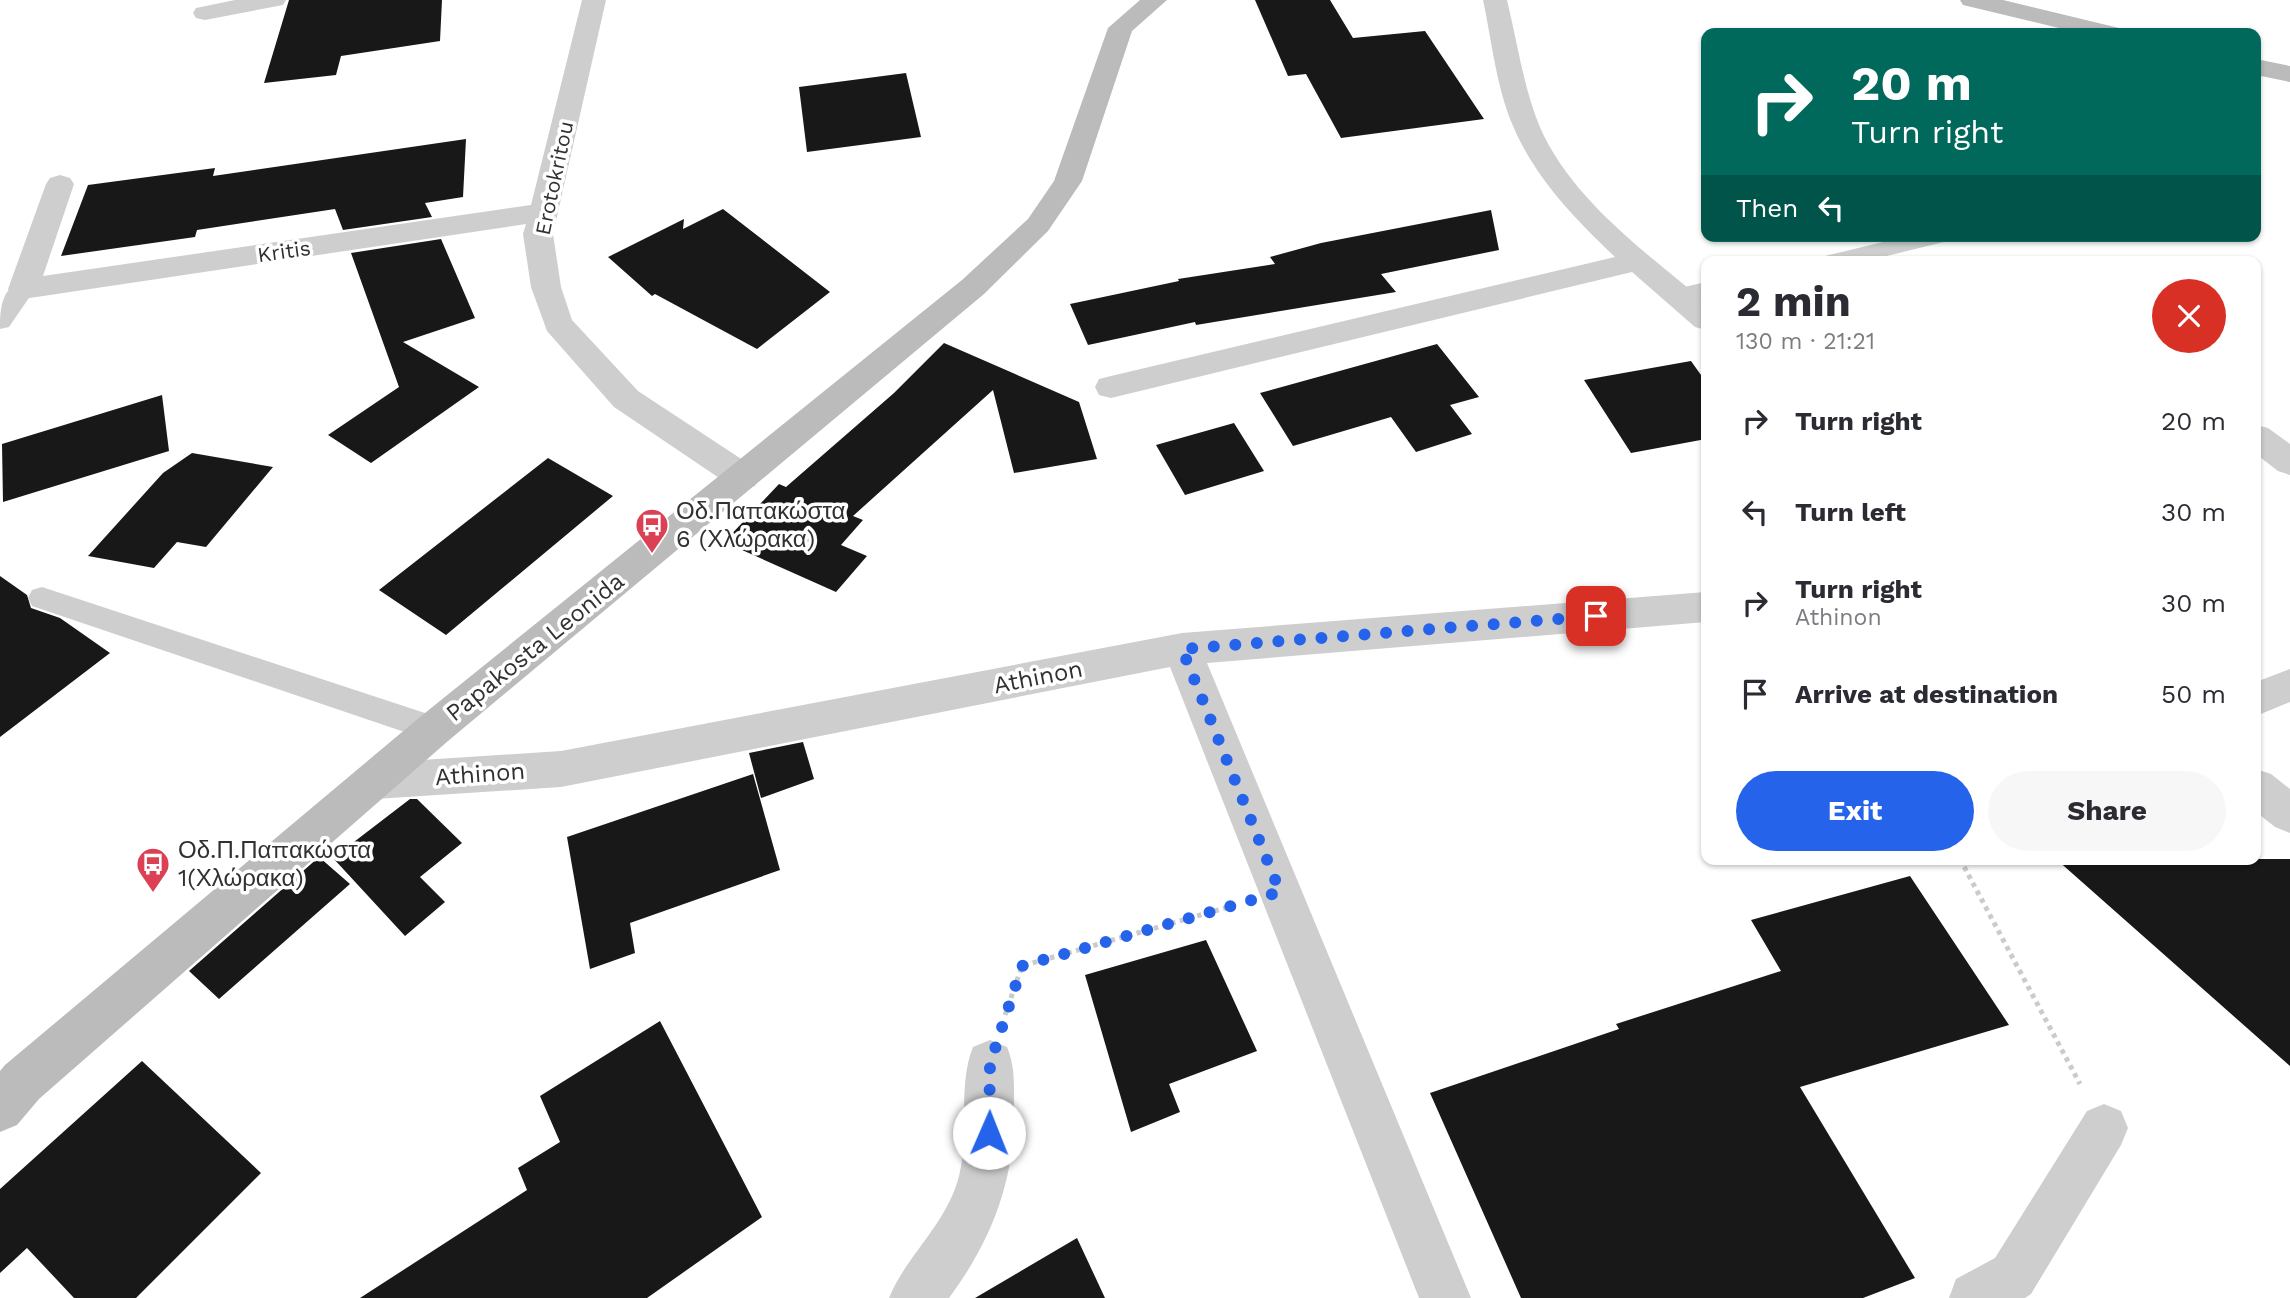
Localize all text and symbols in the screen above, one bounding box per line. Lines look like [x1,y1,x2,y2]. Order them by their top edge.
text: 20 m [1851,54,1972,112]
icon: right [1736,56,1827,147]
text: Turn right [1851,113,2003,151]
street label: Erotokritou [530,119,578,237]
icon: left [1812,189,1850,227]
text: Then [1736,193,1798,223]
street label: Kritis [256,235,312,267]
text: 2 min [1736,277,1851,326]
button: close [2152,279,2226,353]
text: 130 m · 21:21 [1736,328,1875,355]
icon: right [1736,402,1774,440]
text: Turn right [1795,406,1922,436]
text: 20 m [2161,406,2226,436]
icon: left [1736,493,1774,531]
place label: Οδ.Παπακώστα 6 (Χλώρακα) [676,497,846,553]
text: Turn left [1795,497,1906,527]
text: 30 m [2161,497,2226,527]
bus stop icon: Οδ.Παπακώστα 6 (Χλώρακα) [633,506,671,555]
street label: Papakosta Leonida [441,567,629,727]
text: Turn right [1795,574,1922,604]
icon: right [1736,584,1774,622]
pin [1566,586,1626,646]
text: 30 m [2161,588,2226,618]
icon: arrive [1577,597,1615,635]
text: Athinon [1795,604,1882,631]
street label: Athinon [991,655,1085,699]
icon: arrive [1736,675,1774,713]
text: Arrive at destination [1795,679,2058,709]
text: 50 m [2161,679,2226,709]
street label: Athinon [434,757,526,791]
button: Exit [1736,771,1974,851]
button: Share [1988,771,2226,851]
place label: Οδ.Π.Παπακώστα 1(Χλώρακα) [178,836,371,892]
bus stop icon: Οδ.Π.Παπακώστα 1(Χλώρακα) [134,845,172,894]
position arrow [952,1096,1026,1170]

